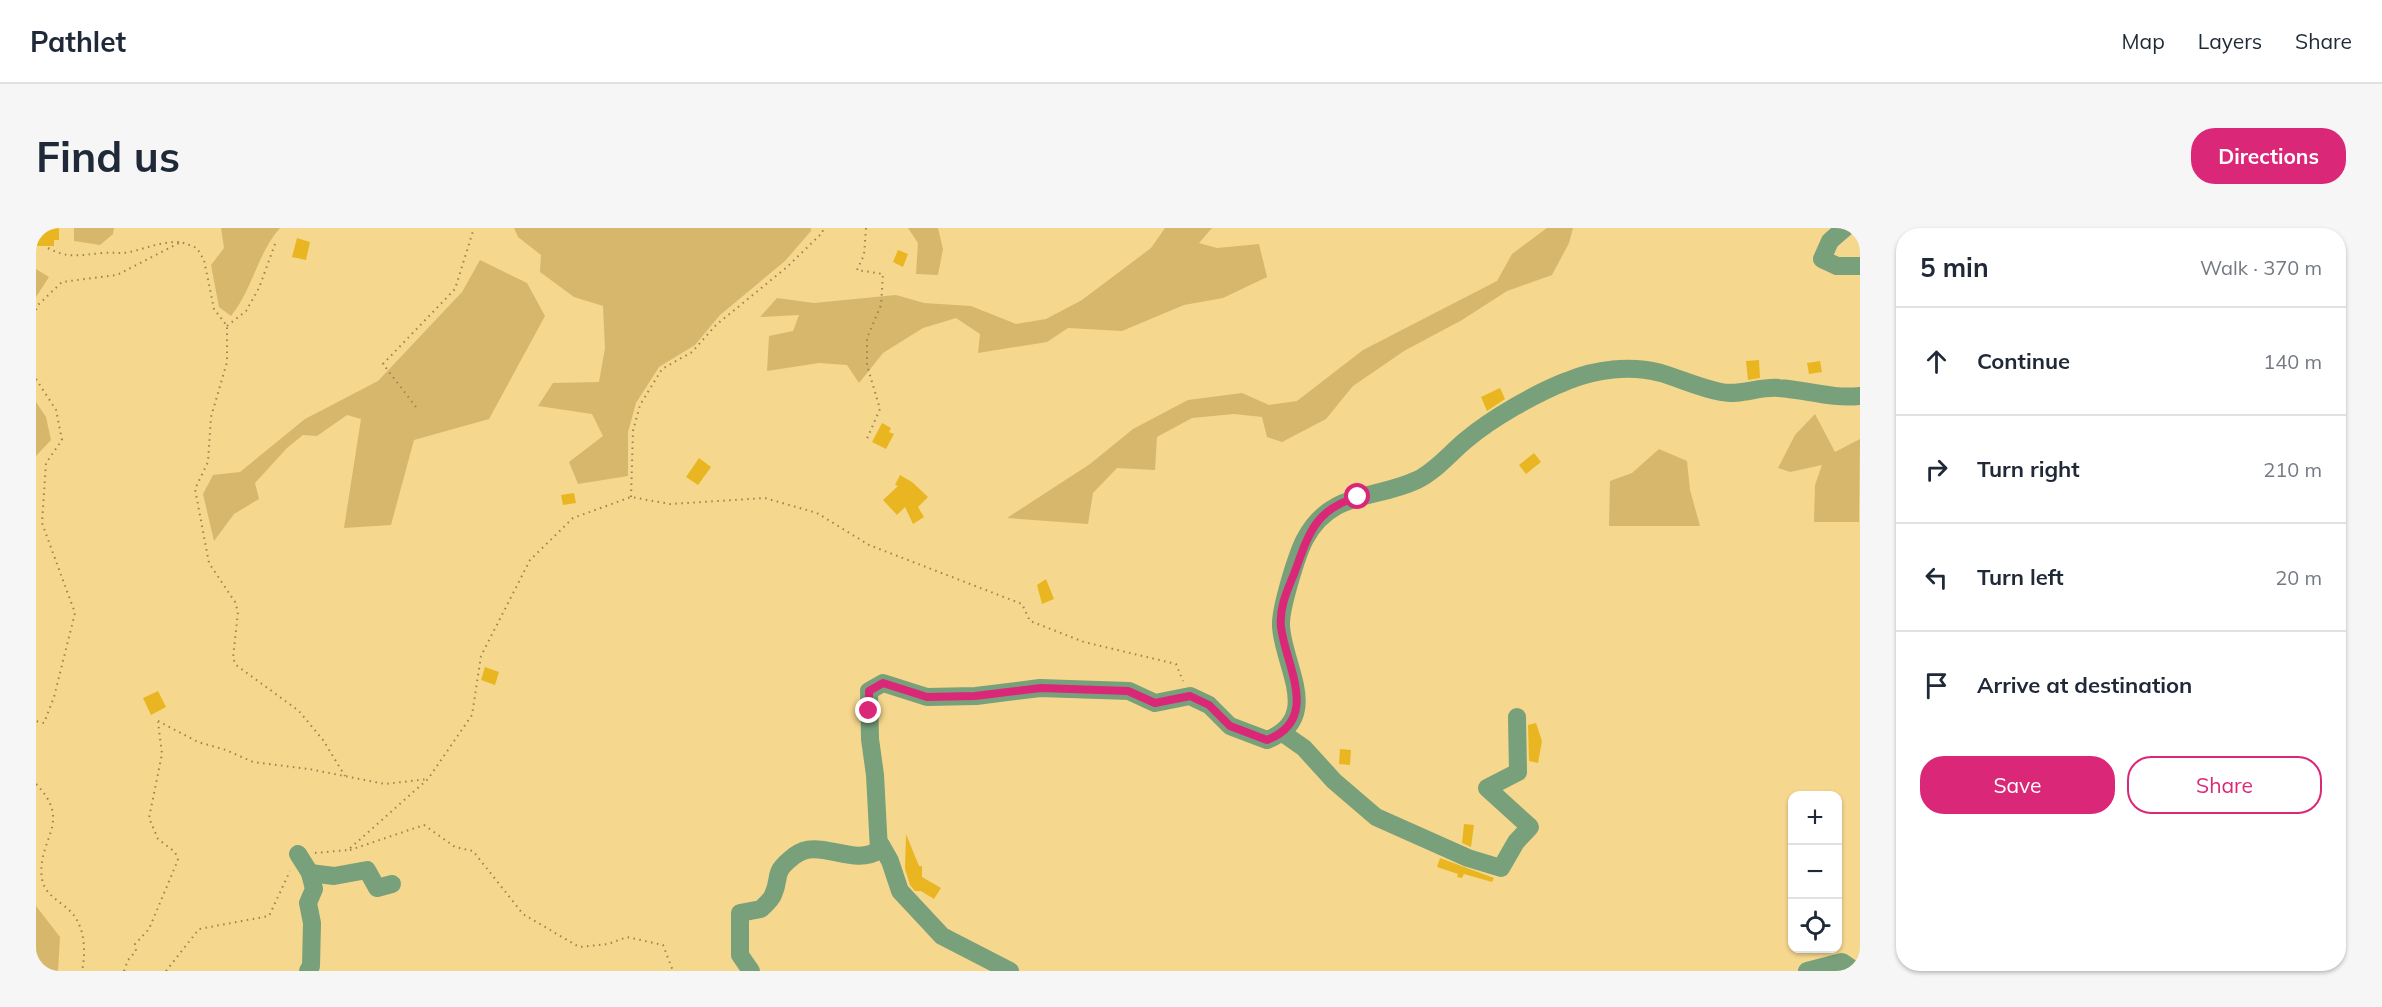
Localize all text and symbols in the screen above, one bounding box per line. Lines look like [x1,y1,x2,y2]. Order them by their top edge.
text: Pathlet [30,24,126,59]
text: Map [2122,28,2165,54]
text: Layers [2198,28,2262,54]
text: Share [2295,28,2352,54]
button: Directions [2191,128,2346,184]
text: Find us [36,130,180,183]
text: 5 min [1920,251,1989,284]
text: Walk · 370 m [2200,255,2322,280]
icon: ahead [1920,345,1953,378]
text: Continue [1977,347,2070,375]
text: 140 m [2263,349,2322,374]
icon: right [1920,453,1953,486]
text: Turn right [1977,455,2080,483]
text: 210 m [2263,457,2322,482]
route start [1344,483,1370,509]
icon: left [1920,561,1953,594]
text: Turn left [1977,563,2064,591]
text: 20 m [2275,565,2322,590]
icon: arrive [1920,669,1953,702]
text: Arrive at destination [1977,671,2192,699]
route end [855,697,881,723]
button: Save [1920,756,2115,814]
button: Share [2127,756,2322,814]
map controls [1788,791,1842,953]
button: + [1788,791,1842,845]
button: − [1788,845,1842,899]
button: locate [1788,899,1842,953]

